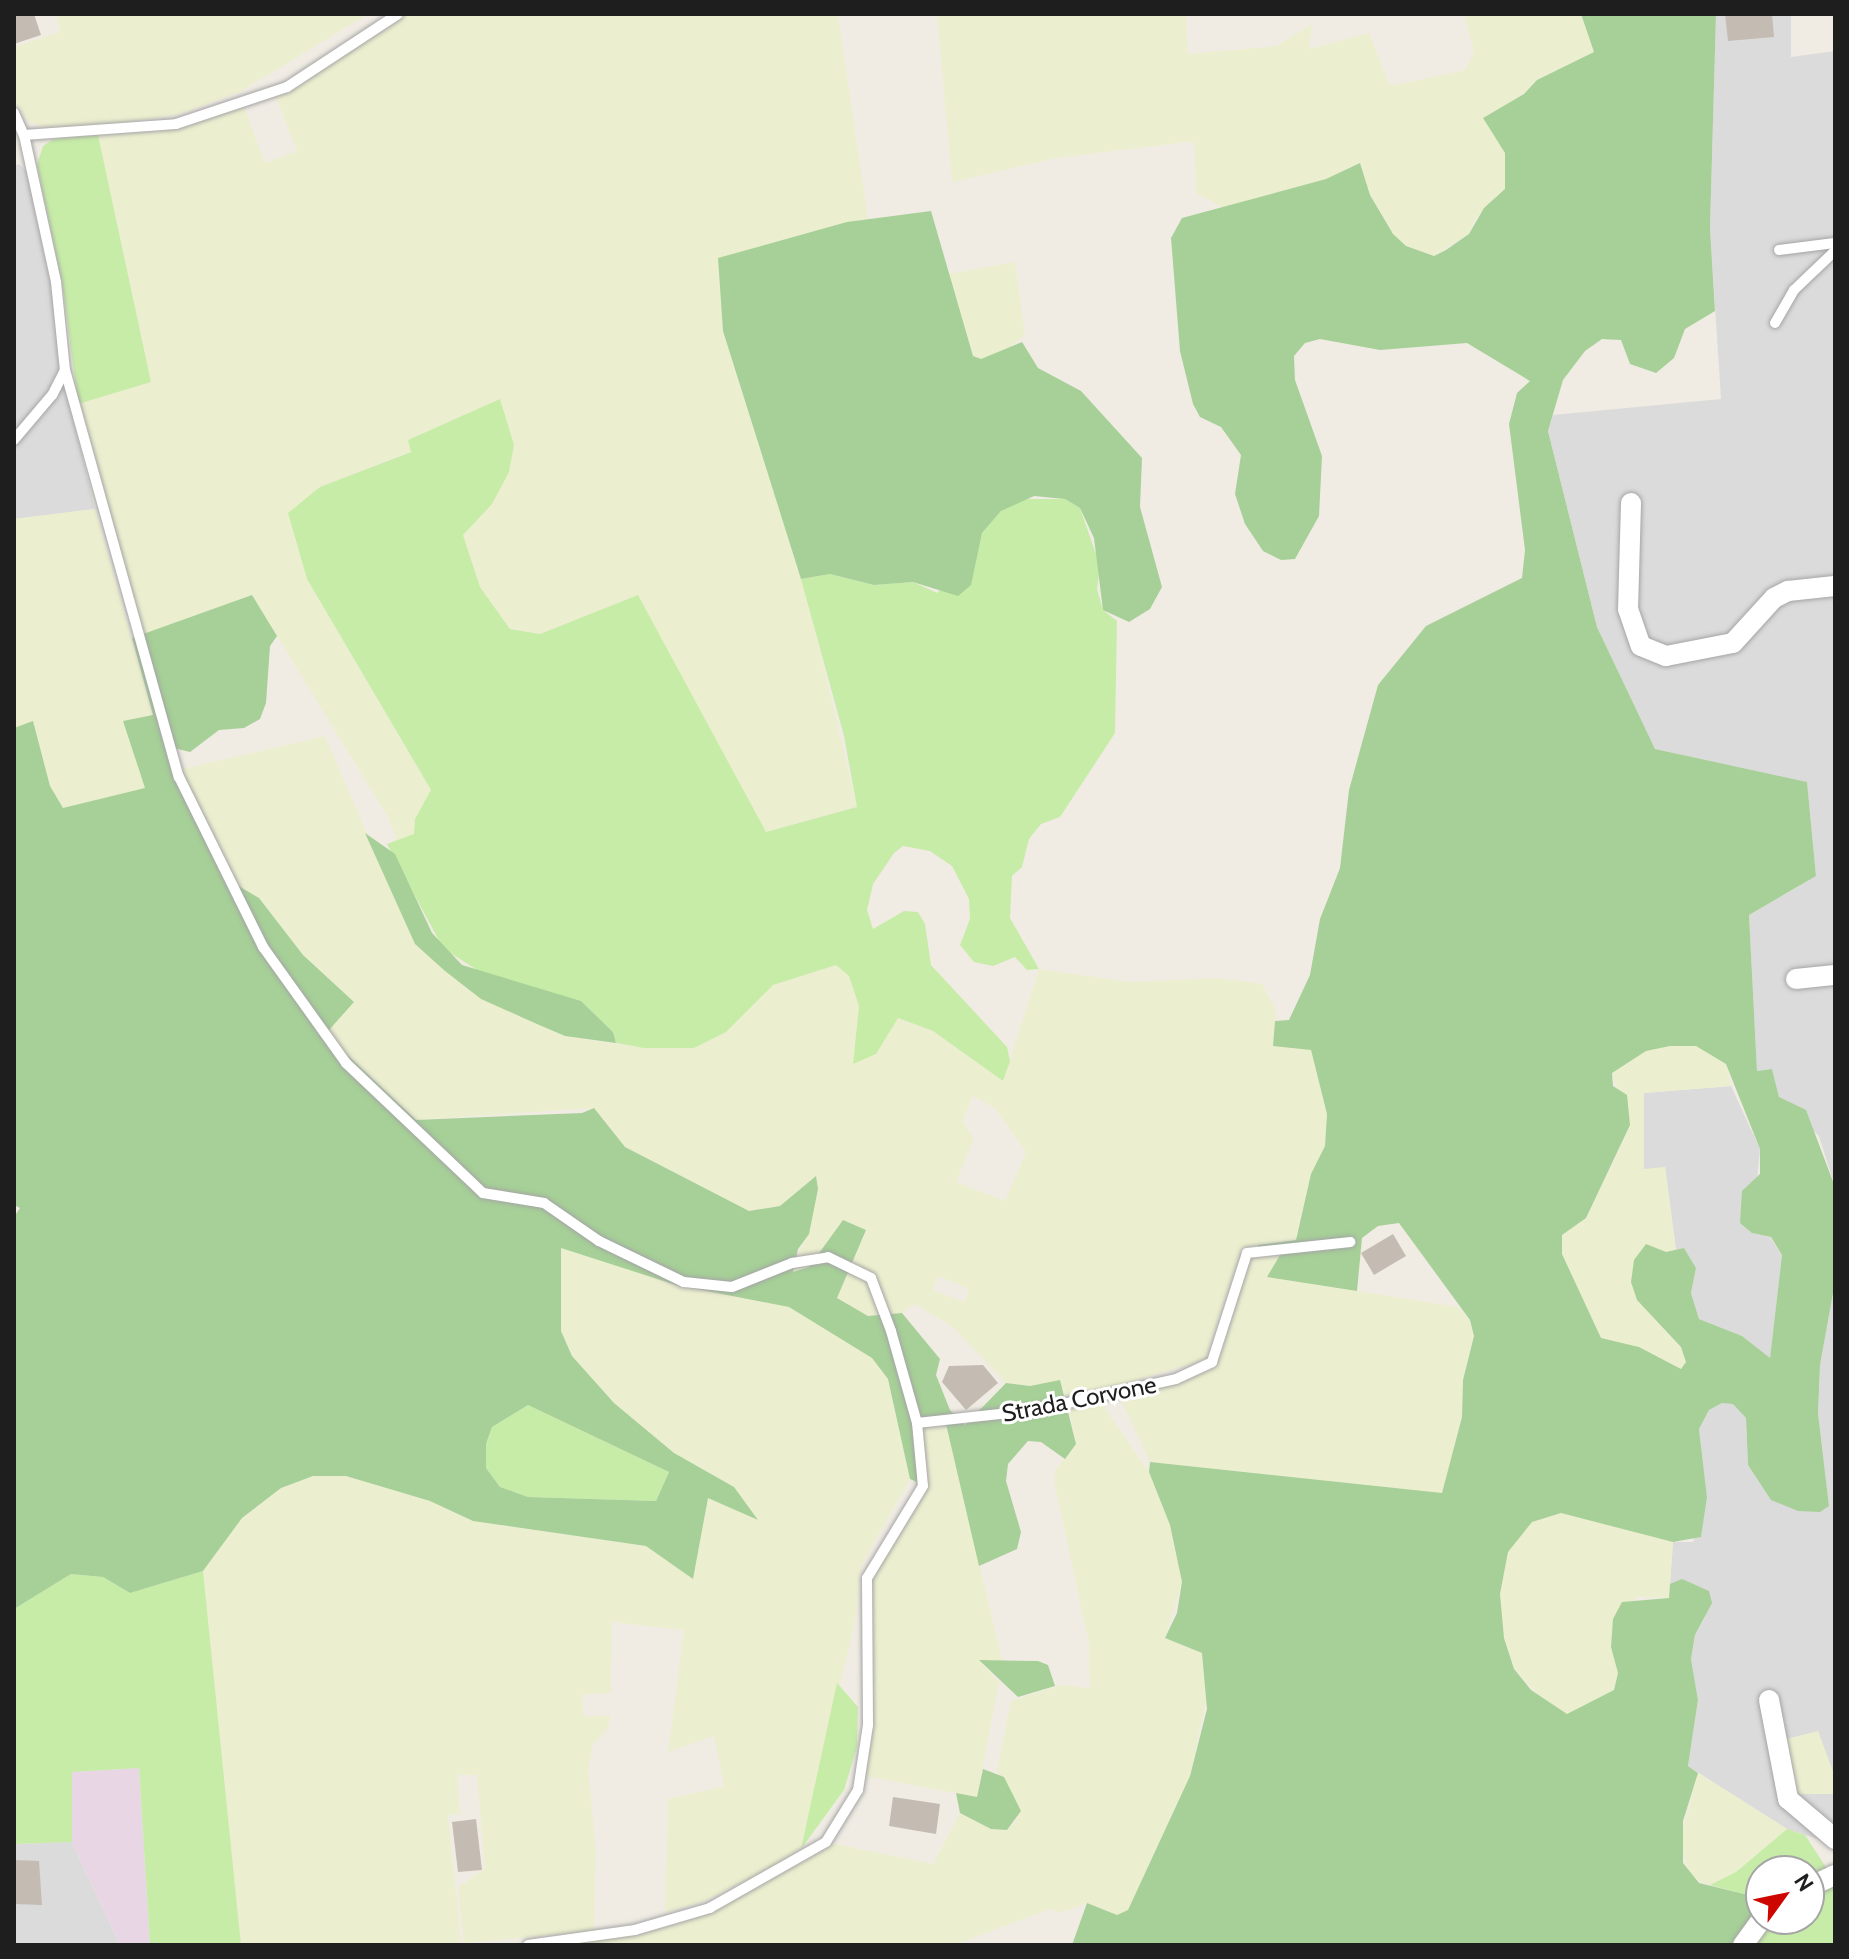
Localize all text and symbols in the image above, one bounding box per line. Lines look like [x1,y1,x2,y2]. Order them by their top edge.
street label: Strada Corvone [999,1370,1159,1428]
north arrow [1745,1855,1825,1935]
text: N [1788,1869,1819,1897]

